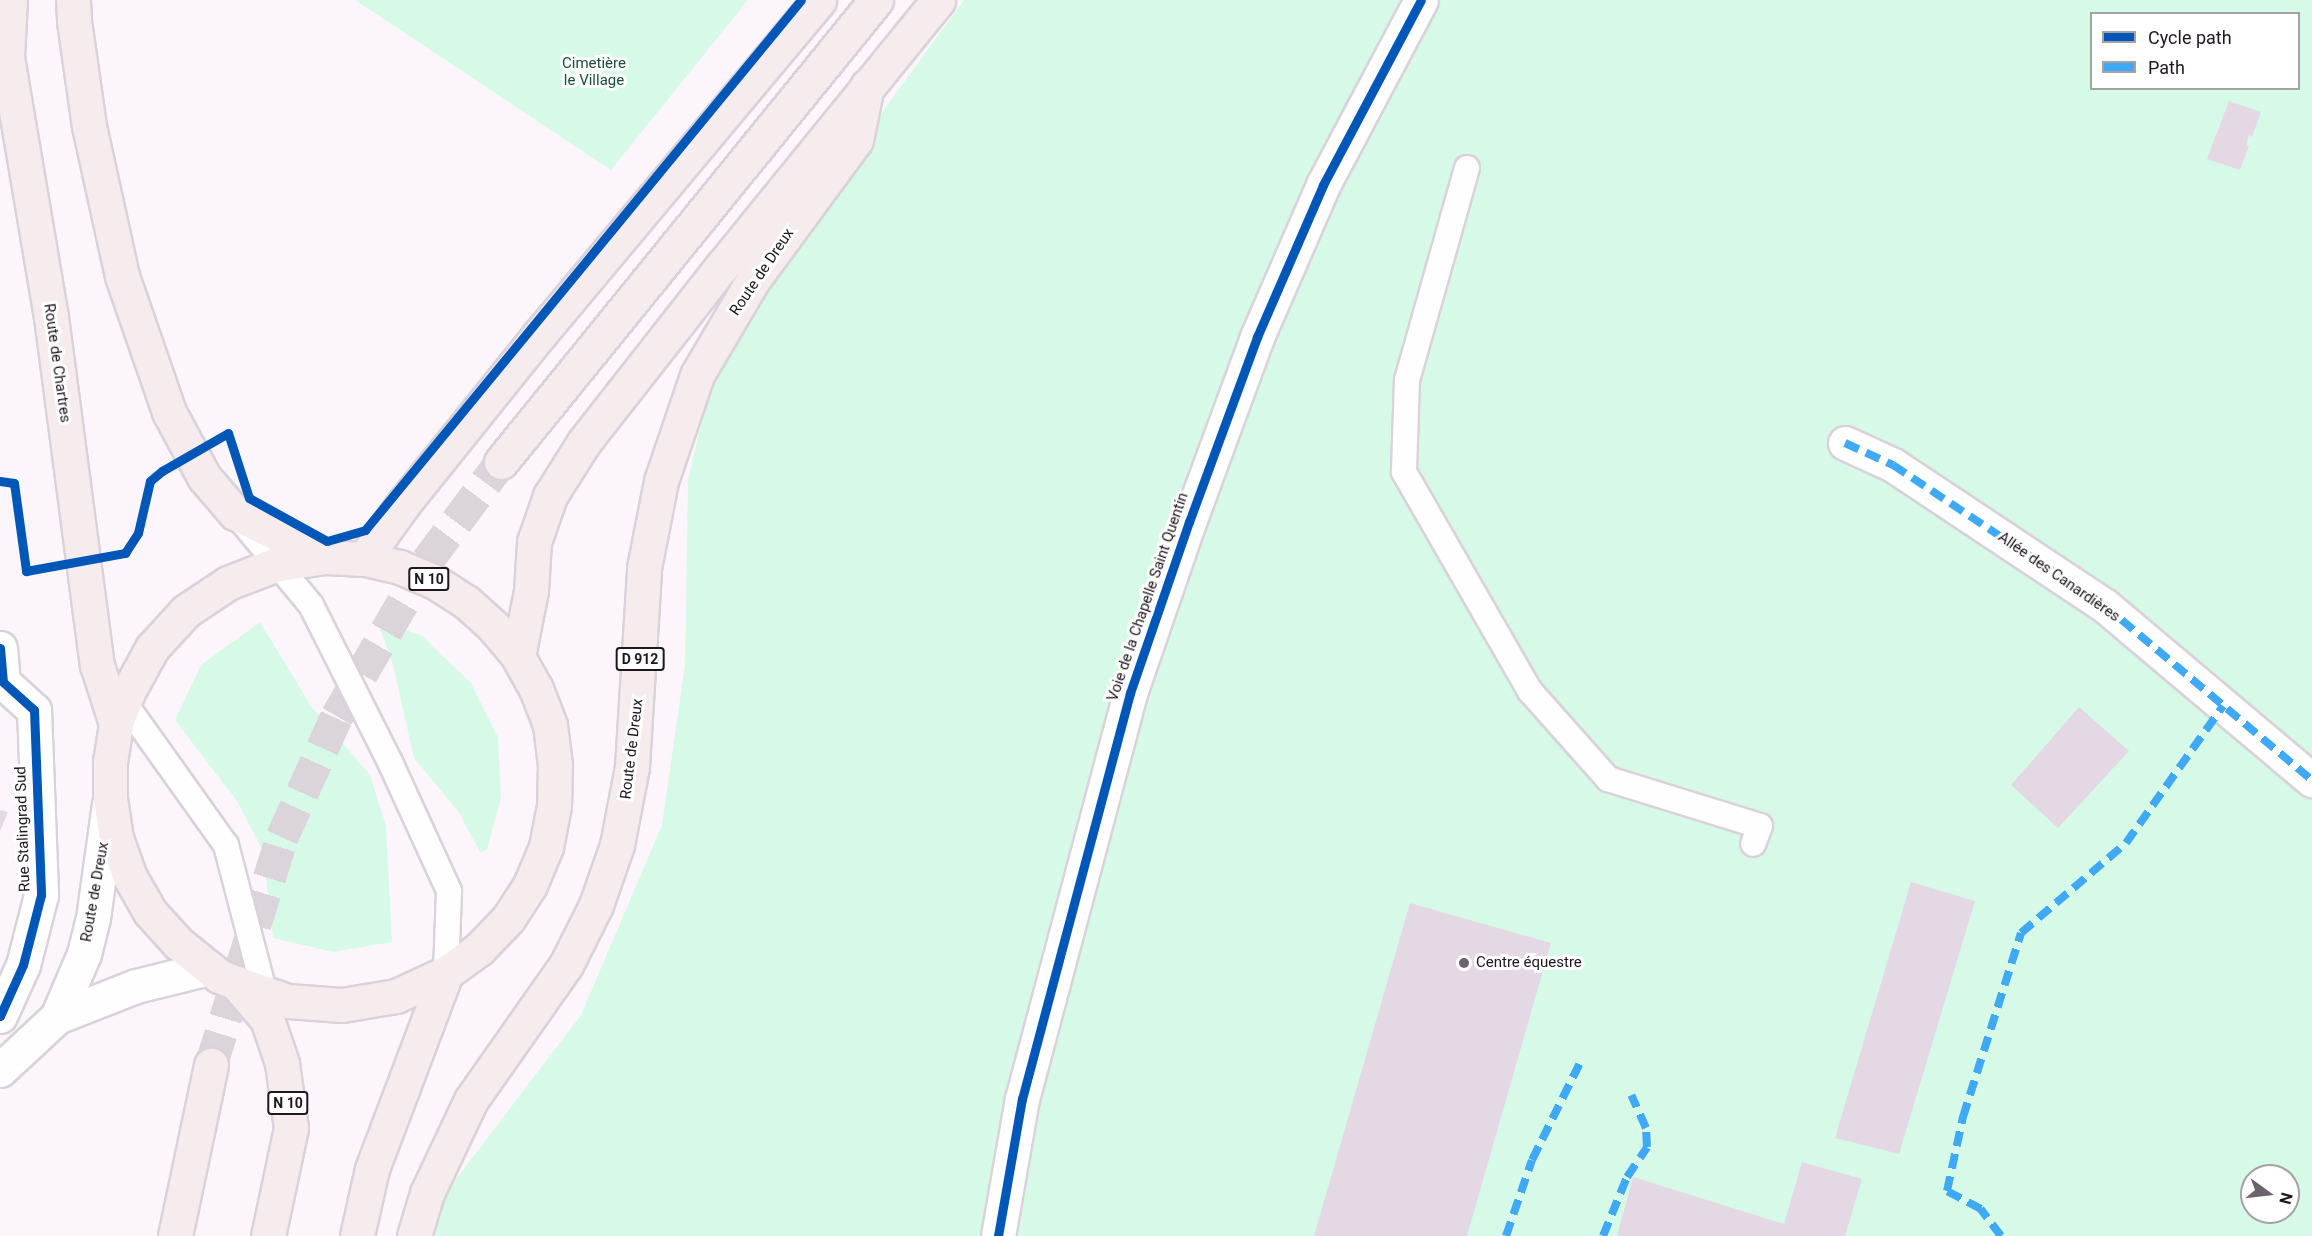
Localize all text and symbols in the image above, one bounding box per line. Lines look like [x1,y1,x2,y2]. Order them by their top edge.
legend [2090,12,2300,90]
text: Cycle path [2148,27,2232,48]
park label: Cimetière le Village [562,54,626,89]
text: Path [2148,57,2185,78]
street label: Route de Dreux [726,225,798,319]
street label: Route de Chartres [40,302,74,424]
street label: Voie de la Chapelle Saint Quentin [1104,490,1192,704]
street label: Allée des Canardières [1995,528,2123,626]
road number: N 10 [408,568,450,590]
road number: D 912 [614,648,666,670]
street label: Route de Dreux [617,698,647,800]
street label: Rue Stalingrad Sud [12,766,34,892]
street label: Route de Dreux [77,841,113,943]
place label: Centre équestre [1476,954,1582,972]
marker: Centre équestre [1457,956,1471,970]
road number: N 10 [267,1092,309,1114]
north arrow [2240,1164,2300,1224]
text: N [2275,1190,2297,1206]

